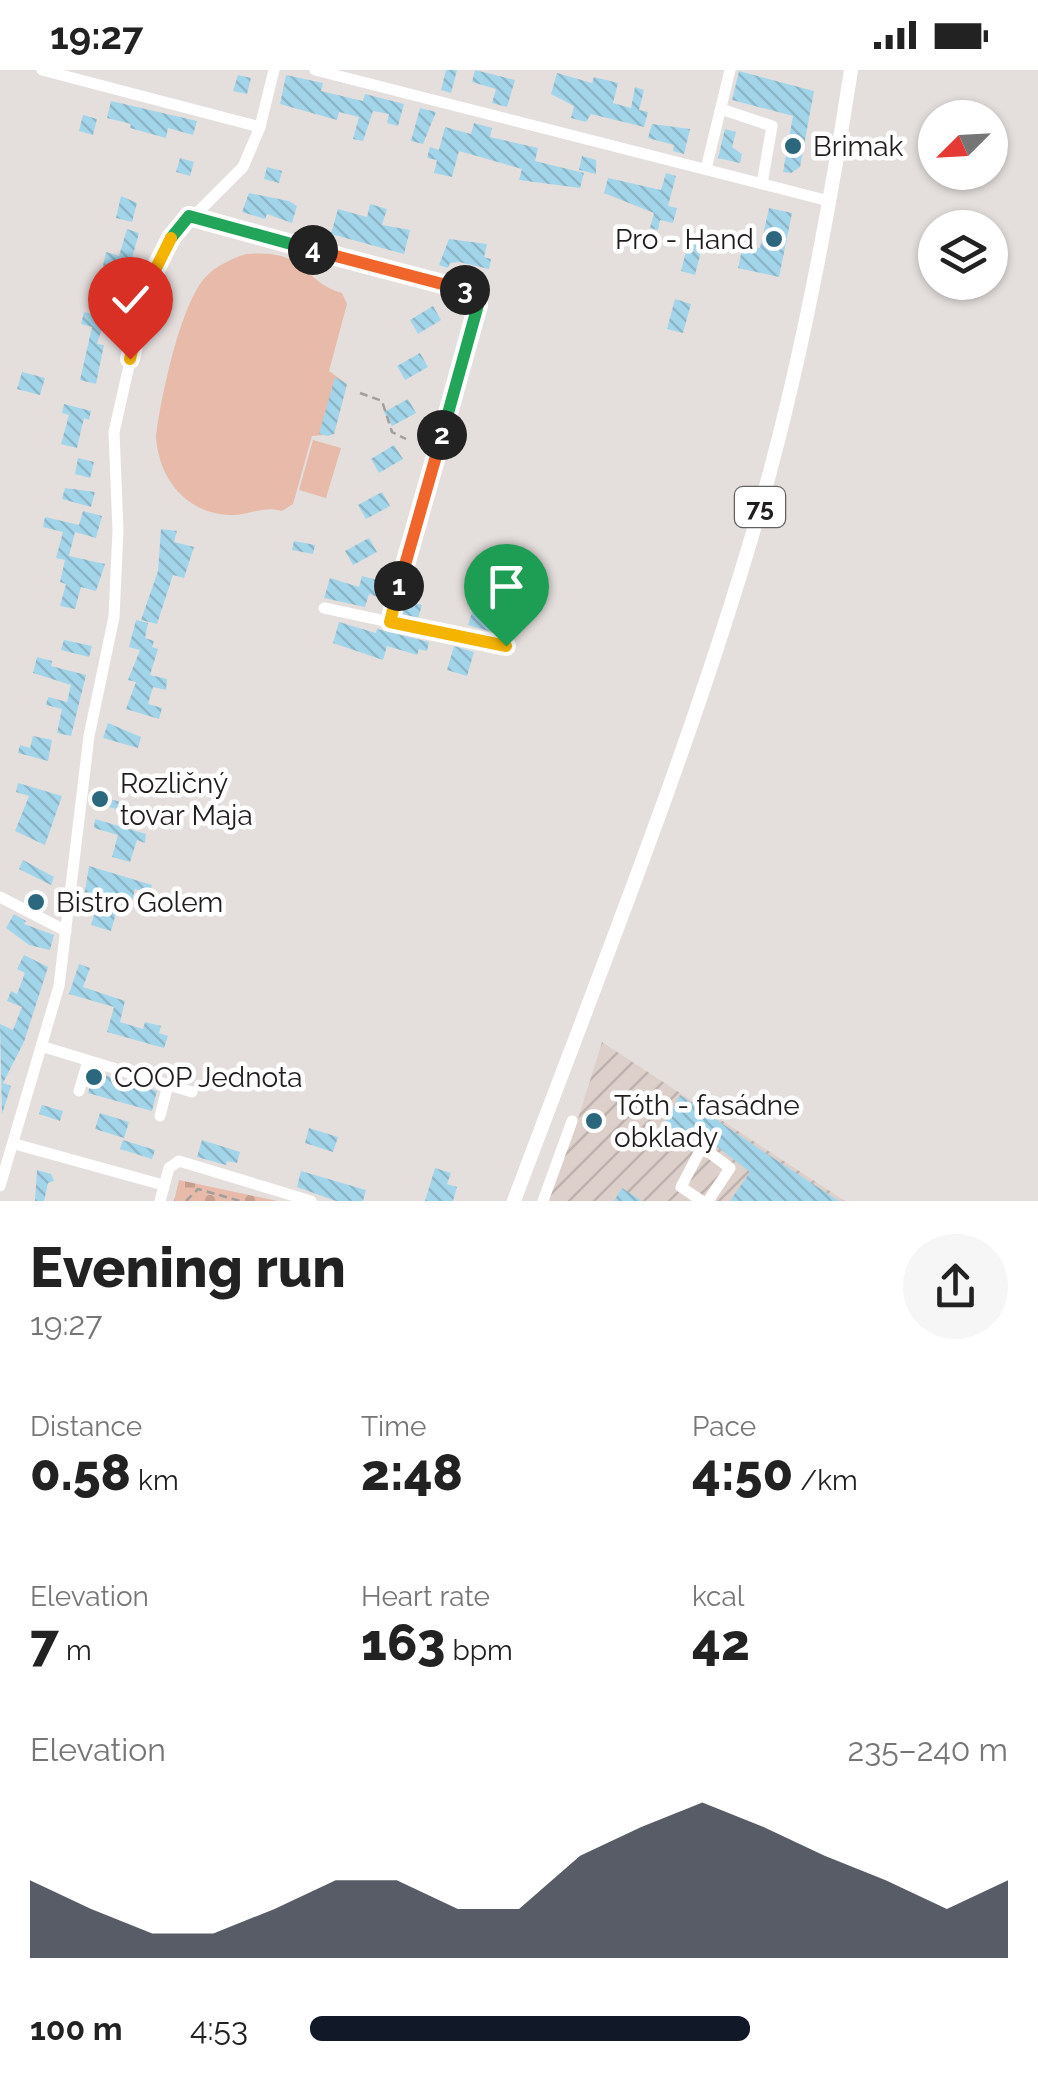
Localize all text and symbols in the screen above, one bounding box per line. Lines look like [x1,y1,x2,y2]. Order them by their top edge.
text: 19:27 [50,13,143,58]
north arrow [918,100,1008,190]
map controls [918,100,1008,300]
place label: Brimak [813,130,904,163]
marker: Brimak [782,135,804,157]
button: layers [918,210,1008,300]
place label: Pro - Hand [615,223,754,256]
pin: 4 [288,225,338,275]
marker: Pro - Hand [763,228,785,250]
text: 4 [305,233,321,266]
pin [88,257,173,360]
pin: 3 [440,265,490,315]
icon: check [103,272,158,327]
text: 3 [457,273,473,306]
pin: 2 [417,410,467,460]
text: 2 [434,418,450,451]
road number: 75 [735,487,785,527]
pin [464,544,549,647]
icon: arrive [479,559,534,614]
pin: 1 [374,561,424,611]
text: 1 [392,569,406,602]
place label: Rozličný tovar Maja [120,767,253,832]
marker: Rozličný tovar Maja [89,788,111,810]
place label: Bistro Golem [56,886,223,919]
marker: Bistro Golem [25,891,47,913]
place label: COOP Jednota [114,1061,303,1094]
marker: COOP Jednota [83,1066,105,1088]
place label: Tóth - fasádne obklady [614,1089,800,1154]
marker: Tóth - fasádne obklady [583,1110,605,1132]
button: share [903,1234,1008,1339]
text: Evening run [30,1235,346,1300]
text: 19:27 [30,1305,102,1342]
text: Distance [30,1410,142,1443]
text: Time [361,1410,426,1443]
text: Pace [692,1410,756,1443]
text: 0.58 [30,1443,131,1502]
text: 2:48 [361,1443,463,1502]
text: 4:50 [692,1443,793,1502]
text: km [131,1464,179,1497]
text: /km [793,1464,858,1497]
text: Elevation [30,1580,149,1613]
text: Heart rate [361,1580,490,1613]
text: kcal [692,1580,744,1613]
text: 7 [30,1613,59,1672]
text: 163 [361,1613,445,1672]
text: 42 [692,1613,750,1672]
text: m [59,1634,92,1667]
text: bpm [445,1634,513,1667]
text: Elevation [30,1731,166,1768]
text: 235–240 m [847,1731,1008,1768]
text: 100 m [30,2010,123,2047]
text: 4:53 [190,2010,248,2047]

